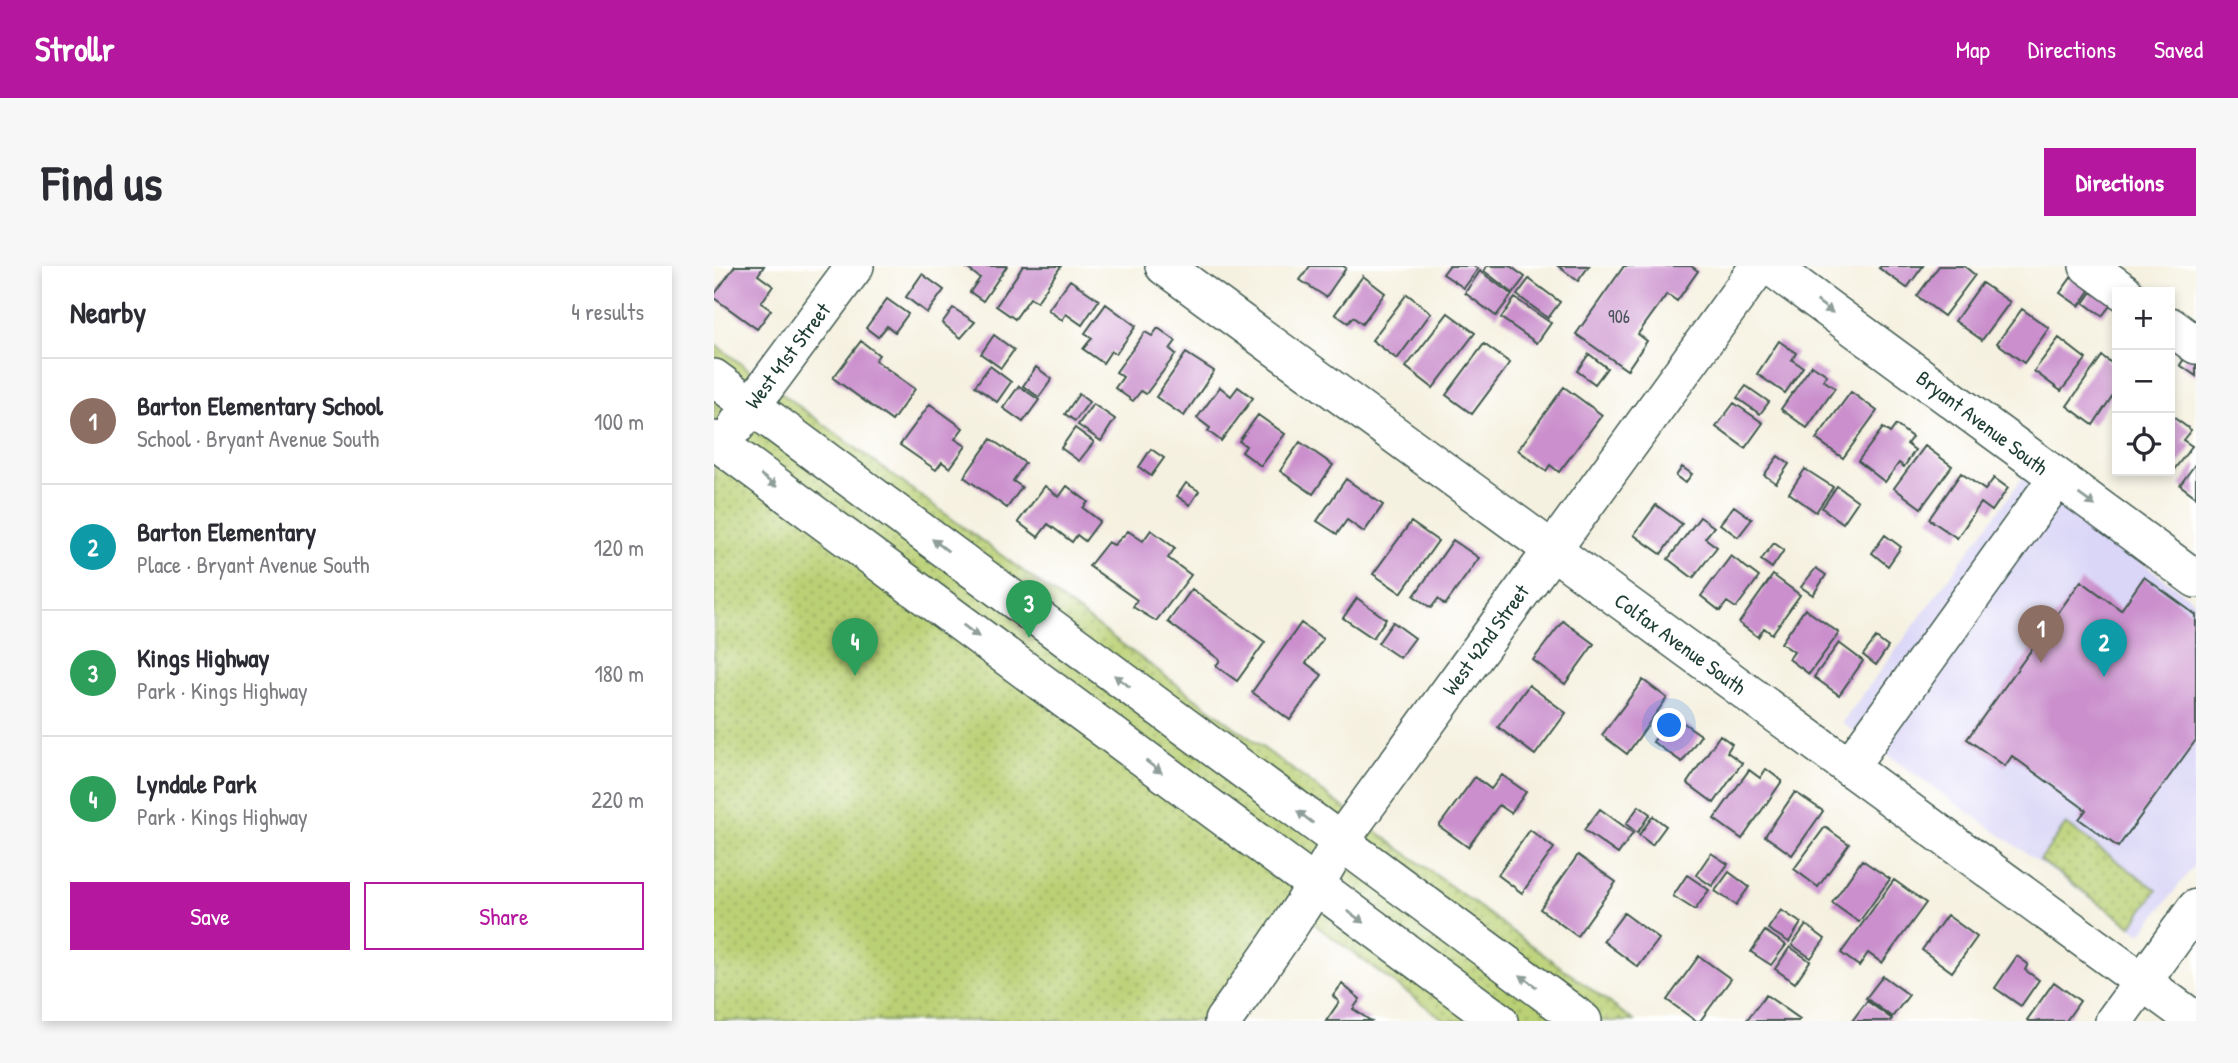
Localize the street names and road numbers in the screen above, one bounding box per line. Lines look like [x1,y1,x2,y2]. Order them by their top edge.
street label: West 41st Street [738,296,838,415]
street label: Bryant Avenue South [1910,363,2054,482]
street label: West 42nd Street [1435,578,1536,701]
street label: Colfax Avenue South [1609,586,1752,701]

